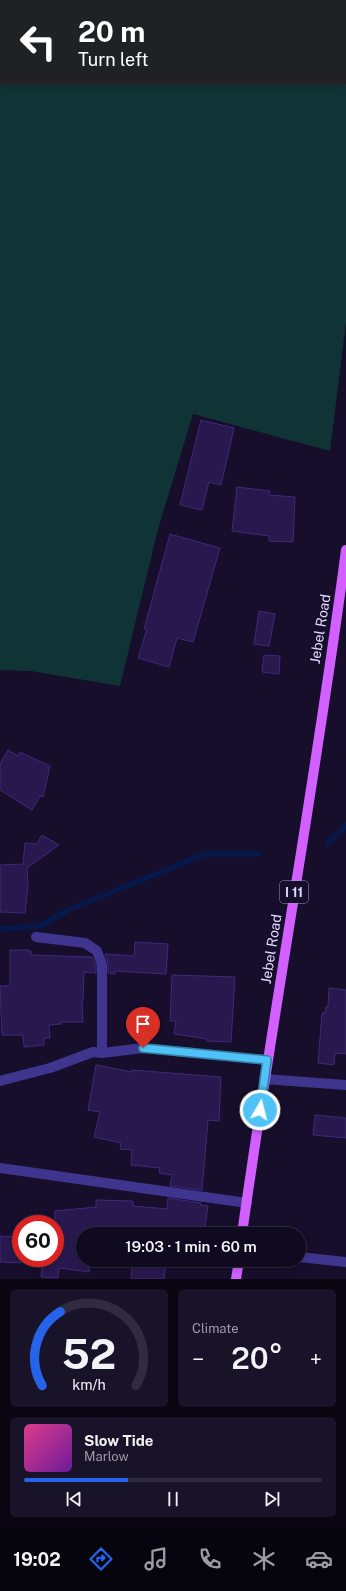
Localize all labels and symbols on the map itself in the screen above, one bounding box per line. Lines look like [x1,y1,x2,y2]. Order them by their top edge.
street label: Jebel Road [307,593,333,665]
road number: I 11 [280,881,308,903]
street label: Jebel Road [258,913,284,985]
pin [126,1007,160,1048]
position arrow [239,1089,281,1131]
speed limit sign: 60 [12,1215,64,1267]

